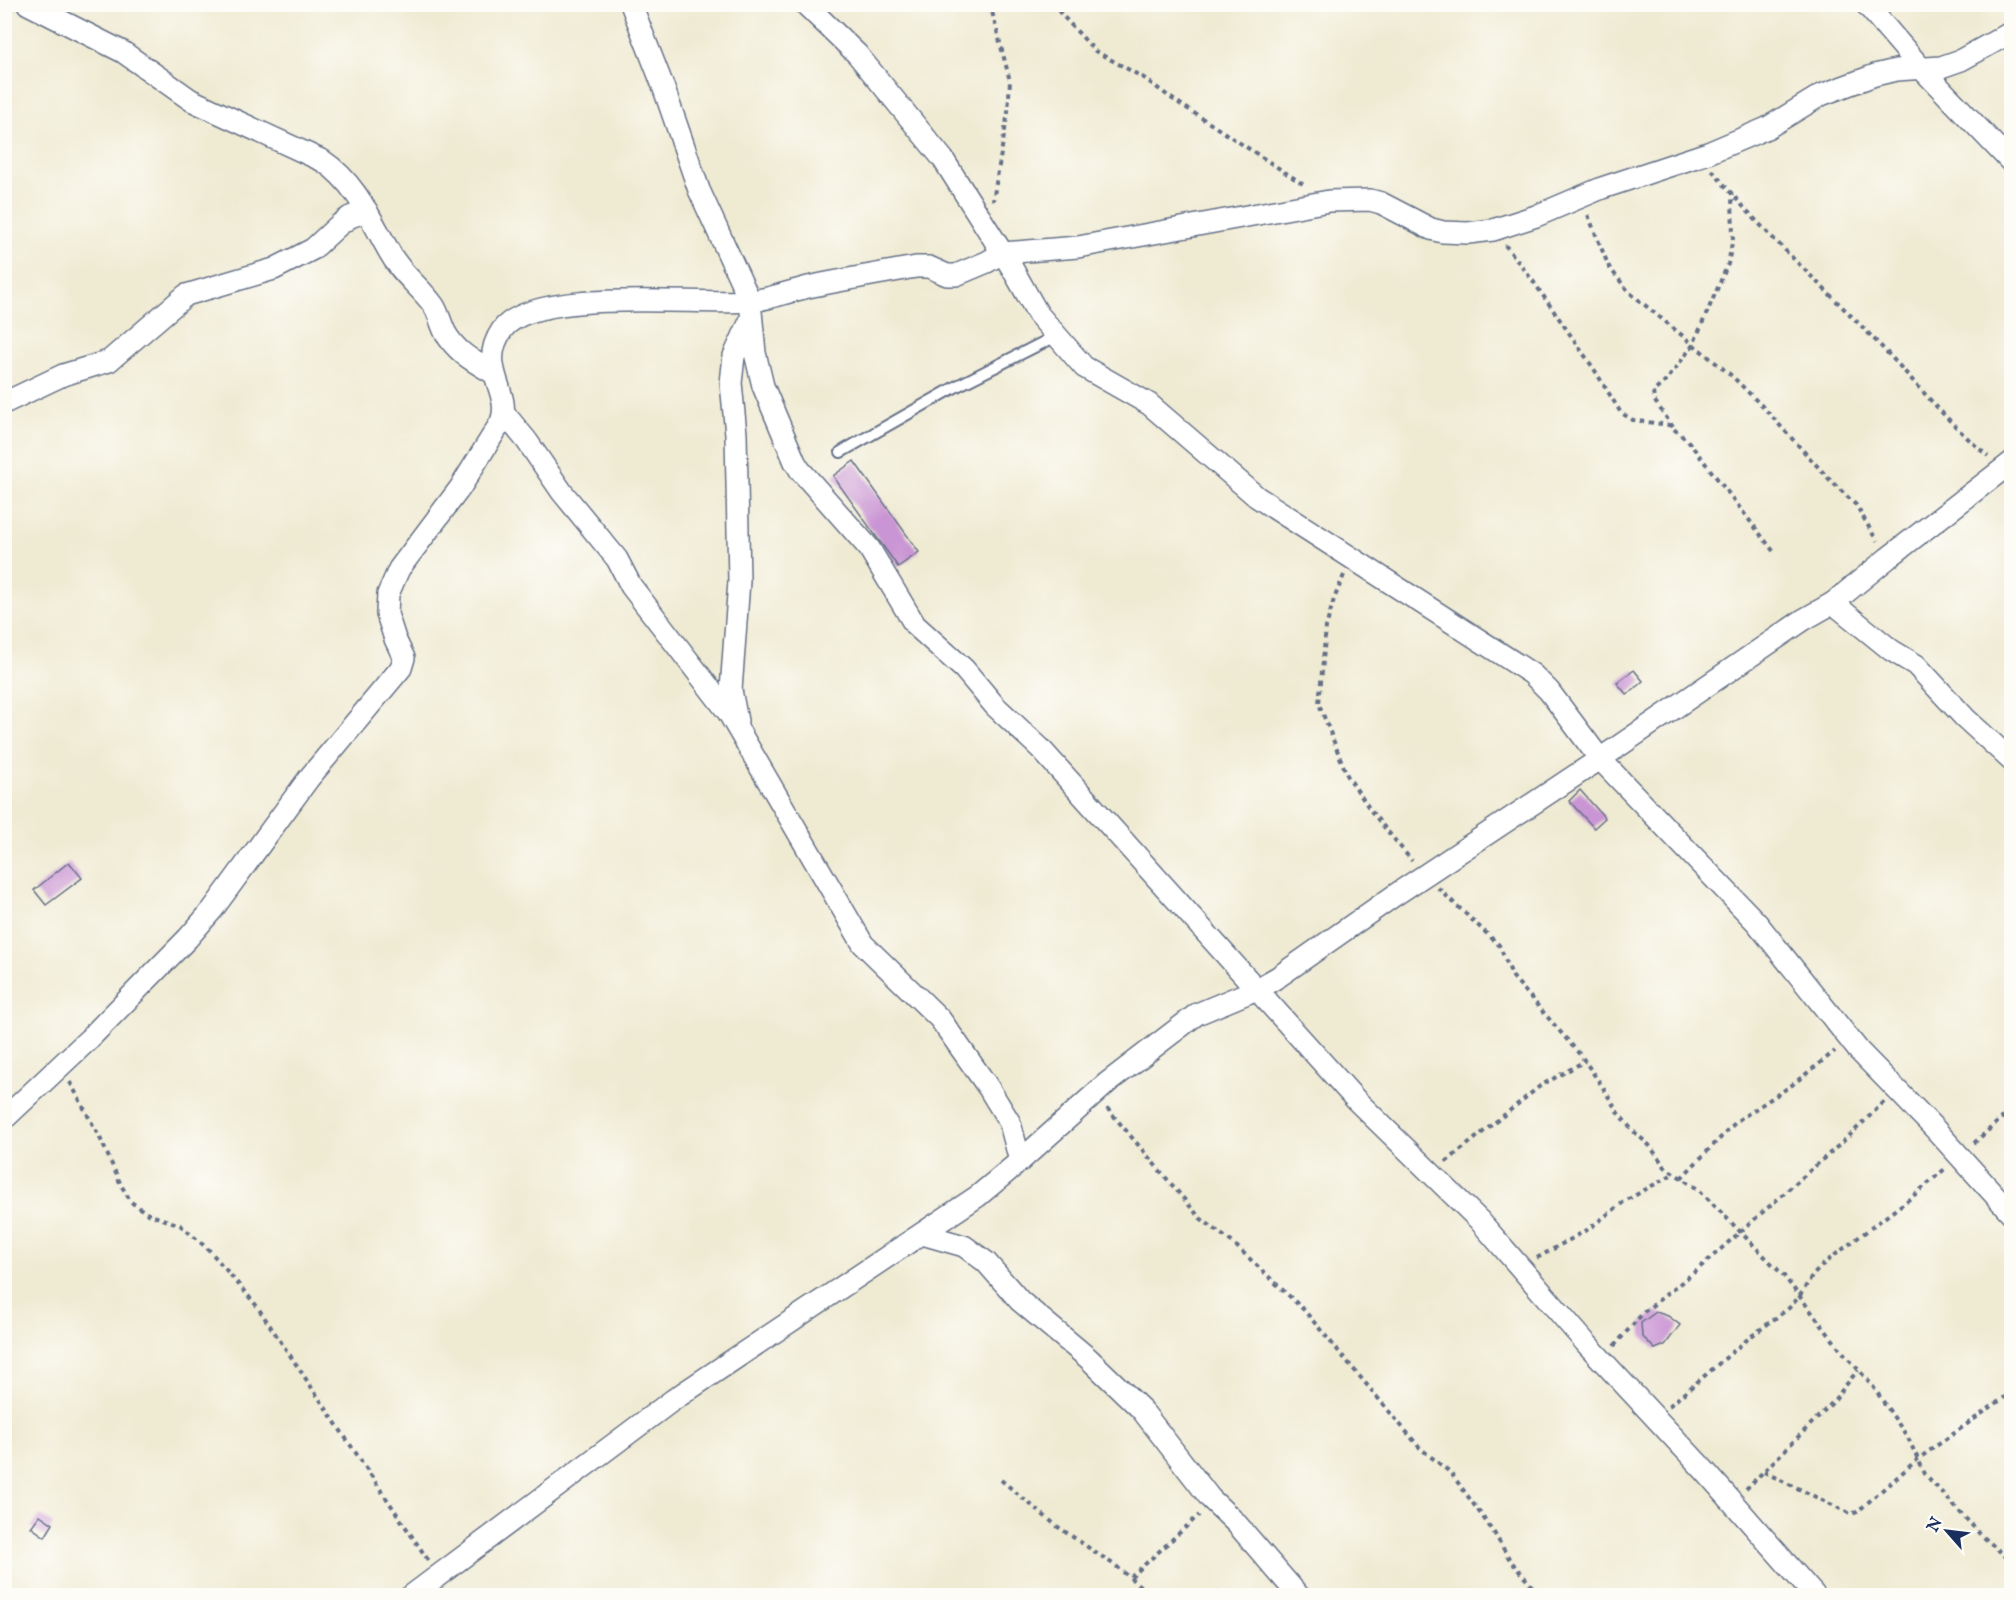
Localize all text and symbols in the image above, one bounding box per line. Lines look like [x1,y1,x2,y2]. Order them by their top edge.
north arrow [1917,1501,1977,1561]
text: N [1923,1514,1948,1537]

